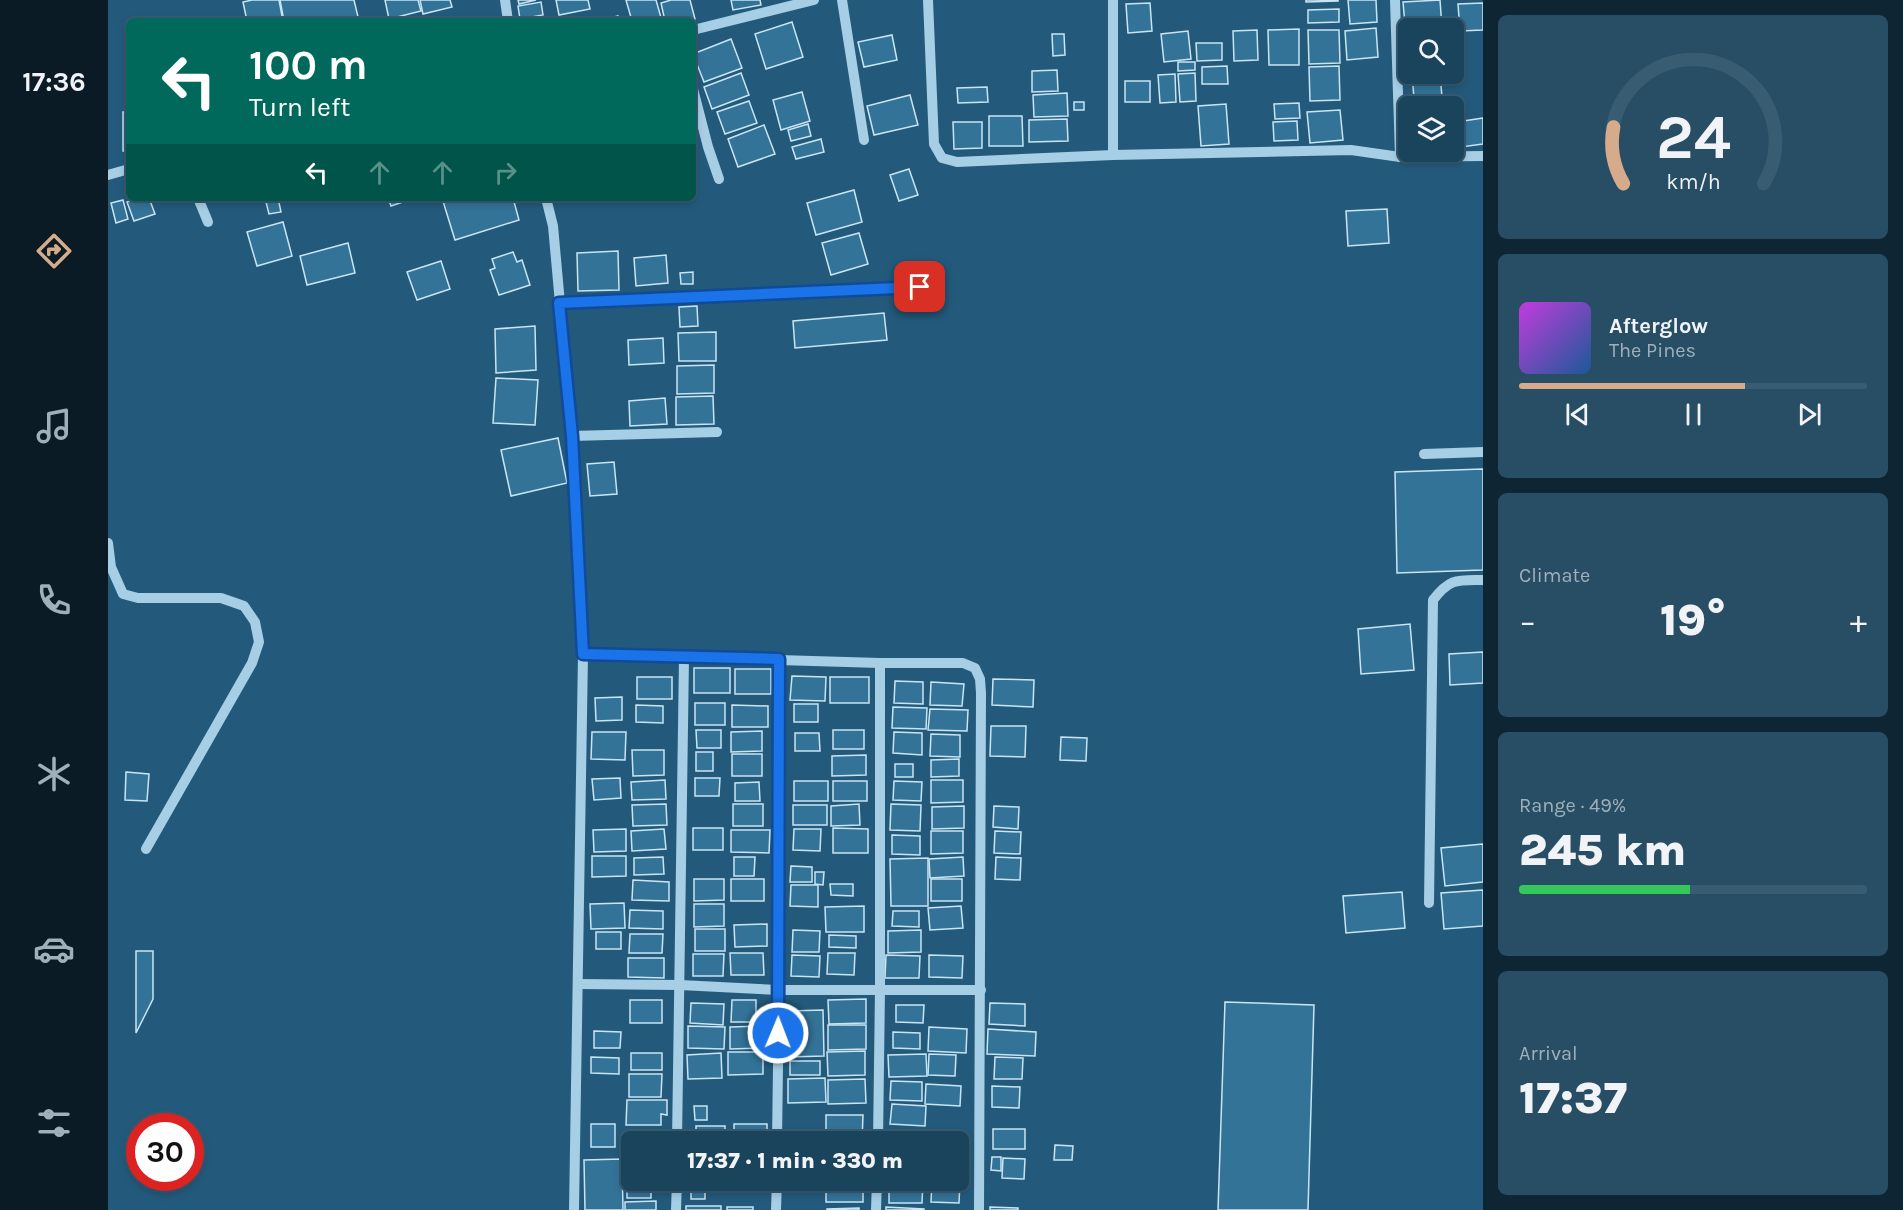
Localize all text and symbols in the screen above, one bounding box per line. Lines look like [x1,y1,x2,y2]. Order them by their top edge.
map controls [1398,18,1464,162]
button: search [1398,18,1464,84]
text: 100 m [249,40,368,90]
icon: left [150,42,228,120]
text: 17:36 [22,66,86,98]
text: Turn left [249,91,350,123]
button: layers [1398,96,1464,162]
text: 24 [1656,101,1730,174]
icon: left [300,156,333,189]
icon: ahead [363,156,396,189]
icon: ahead [426,156,459,189]
icon: right [489,156,522,189]
text: km/h [1666,169,1720,194]
icon: directions [33,230,75,272]
pin [894,261,945,312]
icon: arrive [903,270,936,303]
text: Afterglow [1609,313,1708,339]
text: The Pines [1609,339,1696,362]
icon: previous [1561,398,1594,431]
icon: pause [1677,398,1710,431]
icon: next [1793,398,1826,431]
icon: music [33,405,75,447]
text: Climate [1519,564,1590,587]
icon: phone [33,579,75,621]
text: 19° [1660,594,1726,646]
text: − [1519,602,1536,640]
text: + [1850,602,1867,640]
icon: climate [33,753,75,795]
text: Range · 49% [1519,794,1626,817]
text: 245 km [1519,824,1686,876]
icon: car [33,928,75,970]
position arrow [746,1001,810,1065]
text: Arrival [1519,1042,1578,1065]
text: 17:37 [1519,1072,1627,1124]
icon: filters [33,1102,75,1144]
speed limit sign: 30 [126,1113,204,1191]
text: 17:37 · 1 min · 330 m [687,1148,903,1174]

